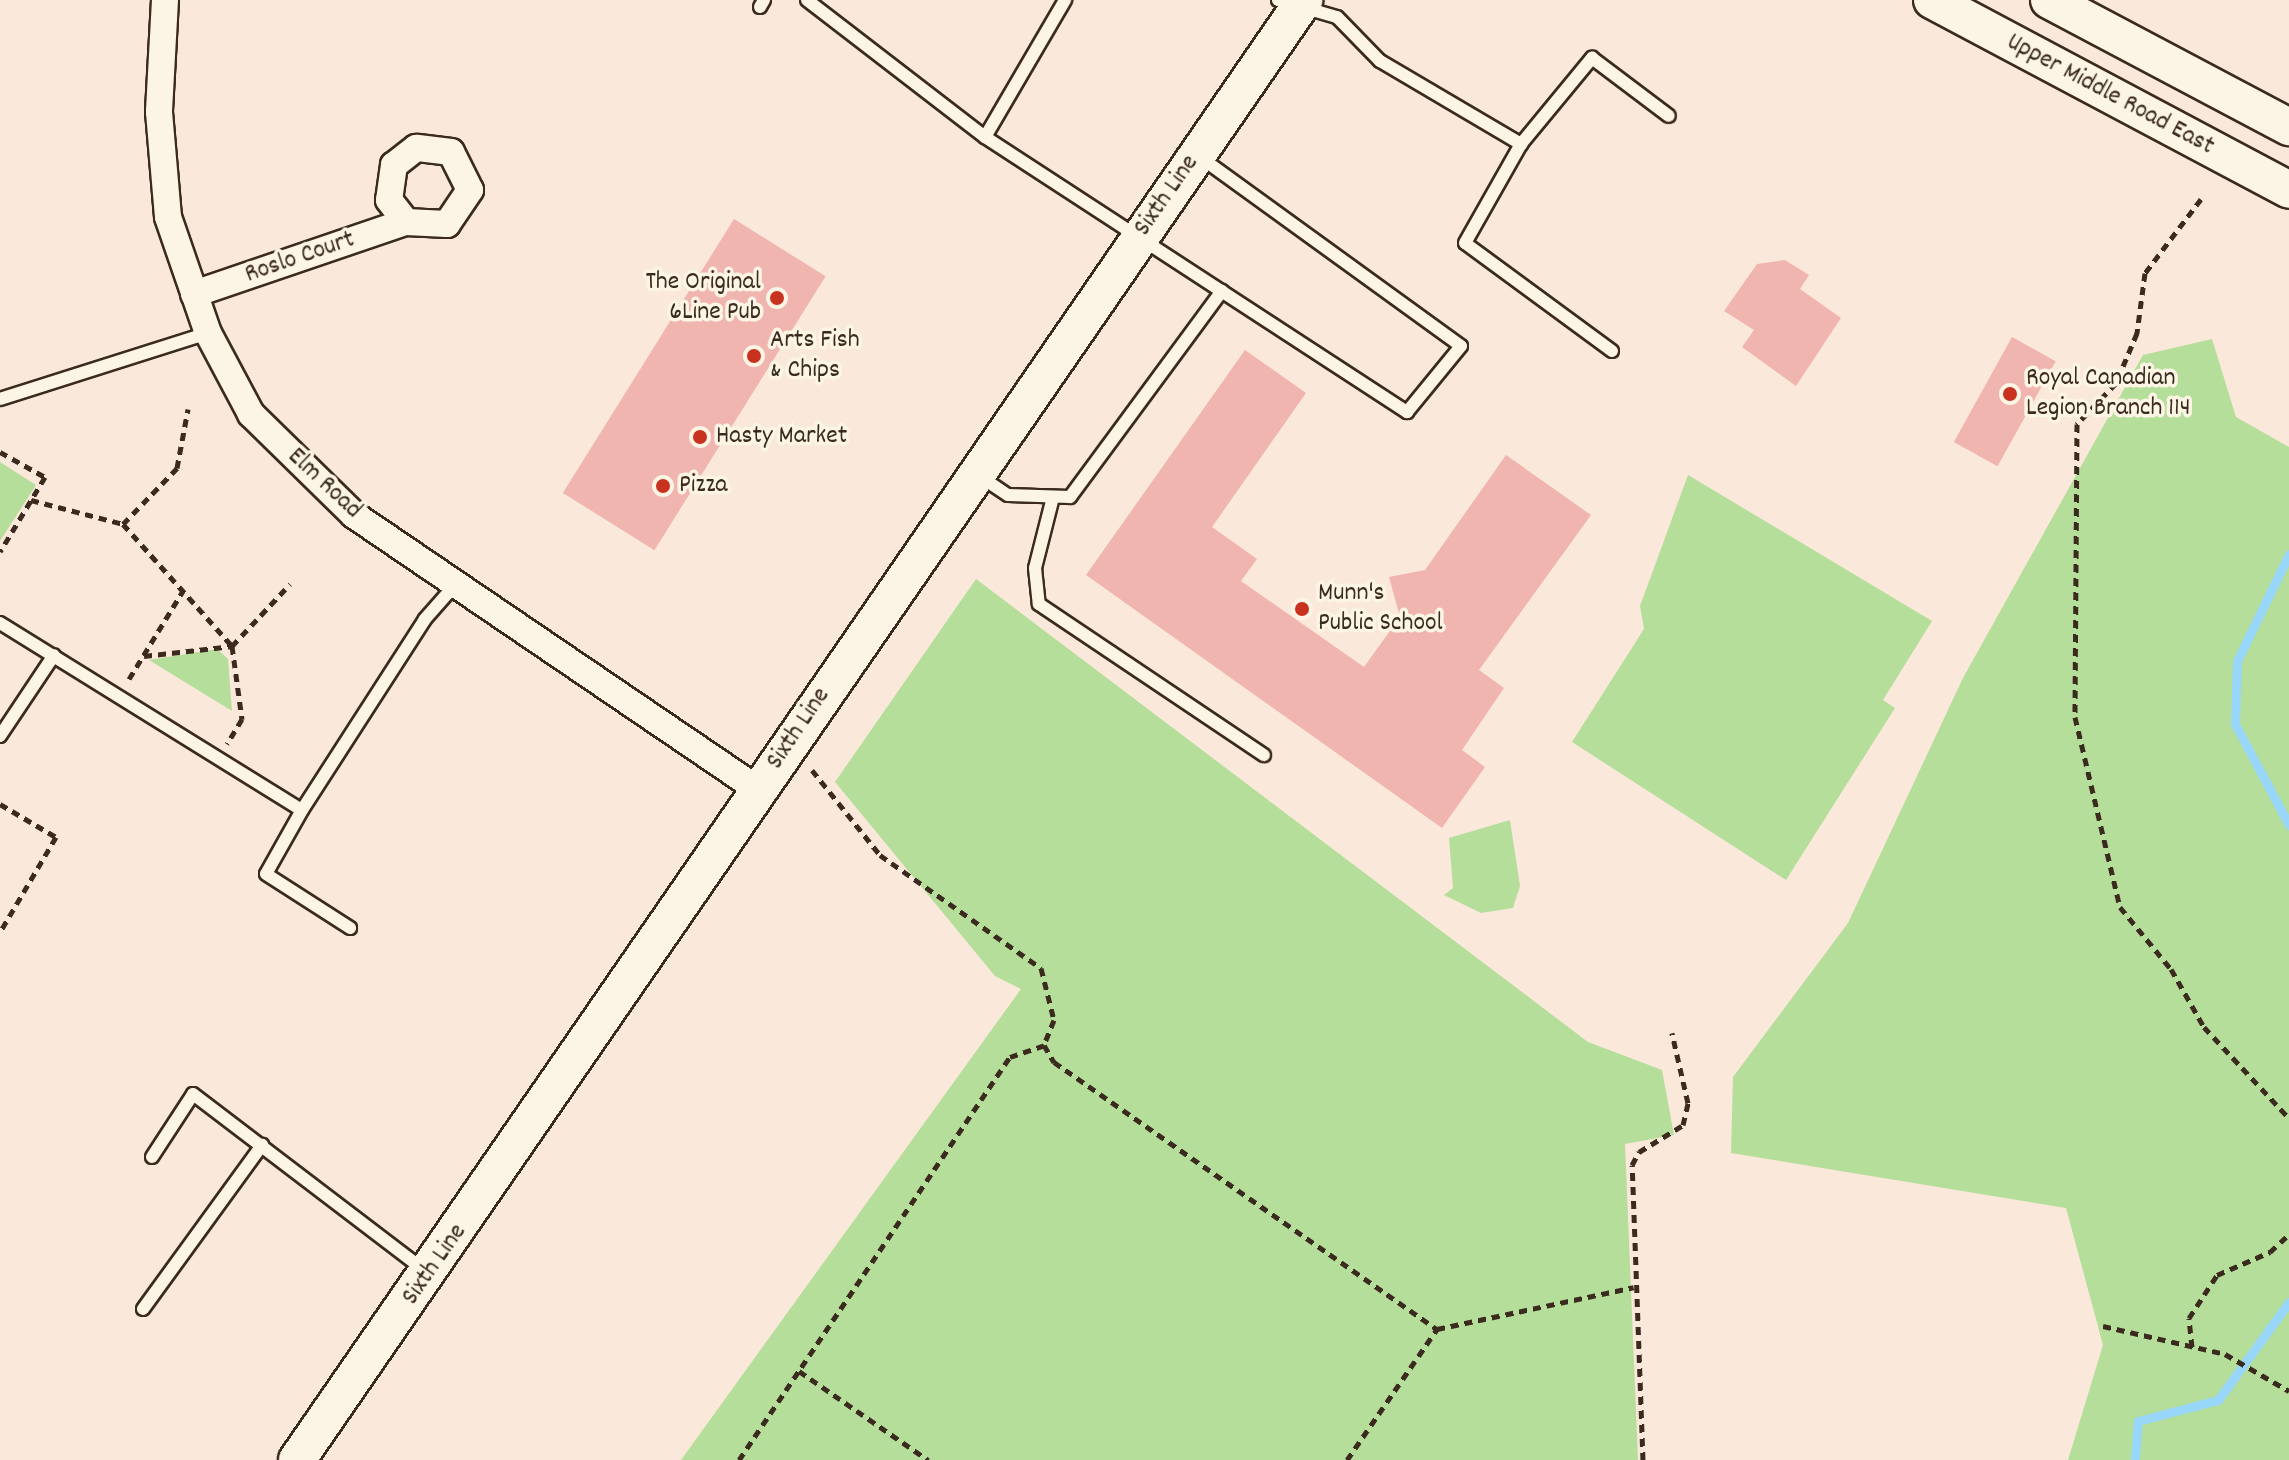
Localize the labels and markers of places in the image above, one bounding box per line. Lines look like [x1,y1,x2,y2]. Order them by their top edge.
place label: The Original 6Line Pub [645,267,761,328]
marker: The Original 6Line Pub [768,289,786,307]
place label: Arts Fish & Chips [770,325,860,386]
marker: Arts Fish & Chips [745,347,763,365]
place label: Royal Canadian Legion Branch 114 [2026,363,2190,424]
marker: Royal Canadian Legion Branch 114 [2001,385,2019,403]
place label: Hasty Market [716,421,847,453]
marker: Hasty Market [691,428,709,446]
place label: Pizza [679,470,728,502]
marker: Pizza [654,477,672,495]
place label: Munn's Public School [1318,578,1443,640]
marker: Munn's Public School [1293,600,1311,618]

